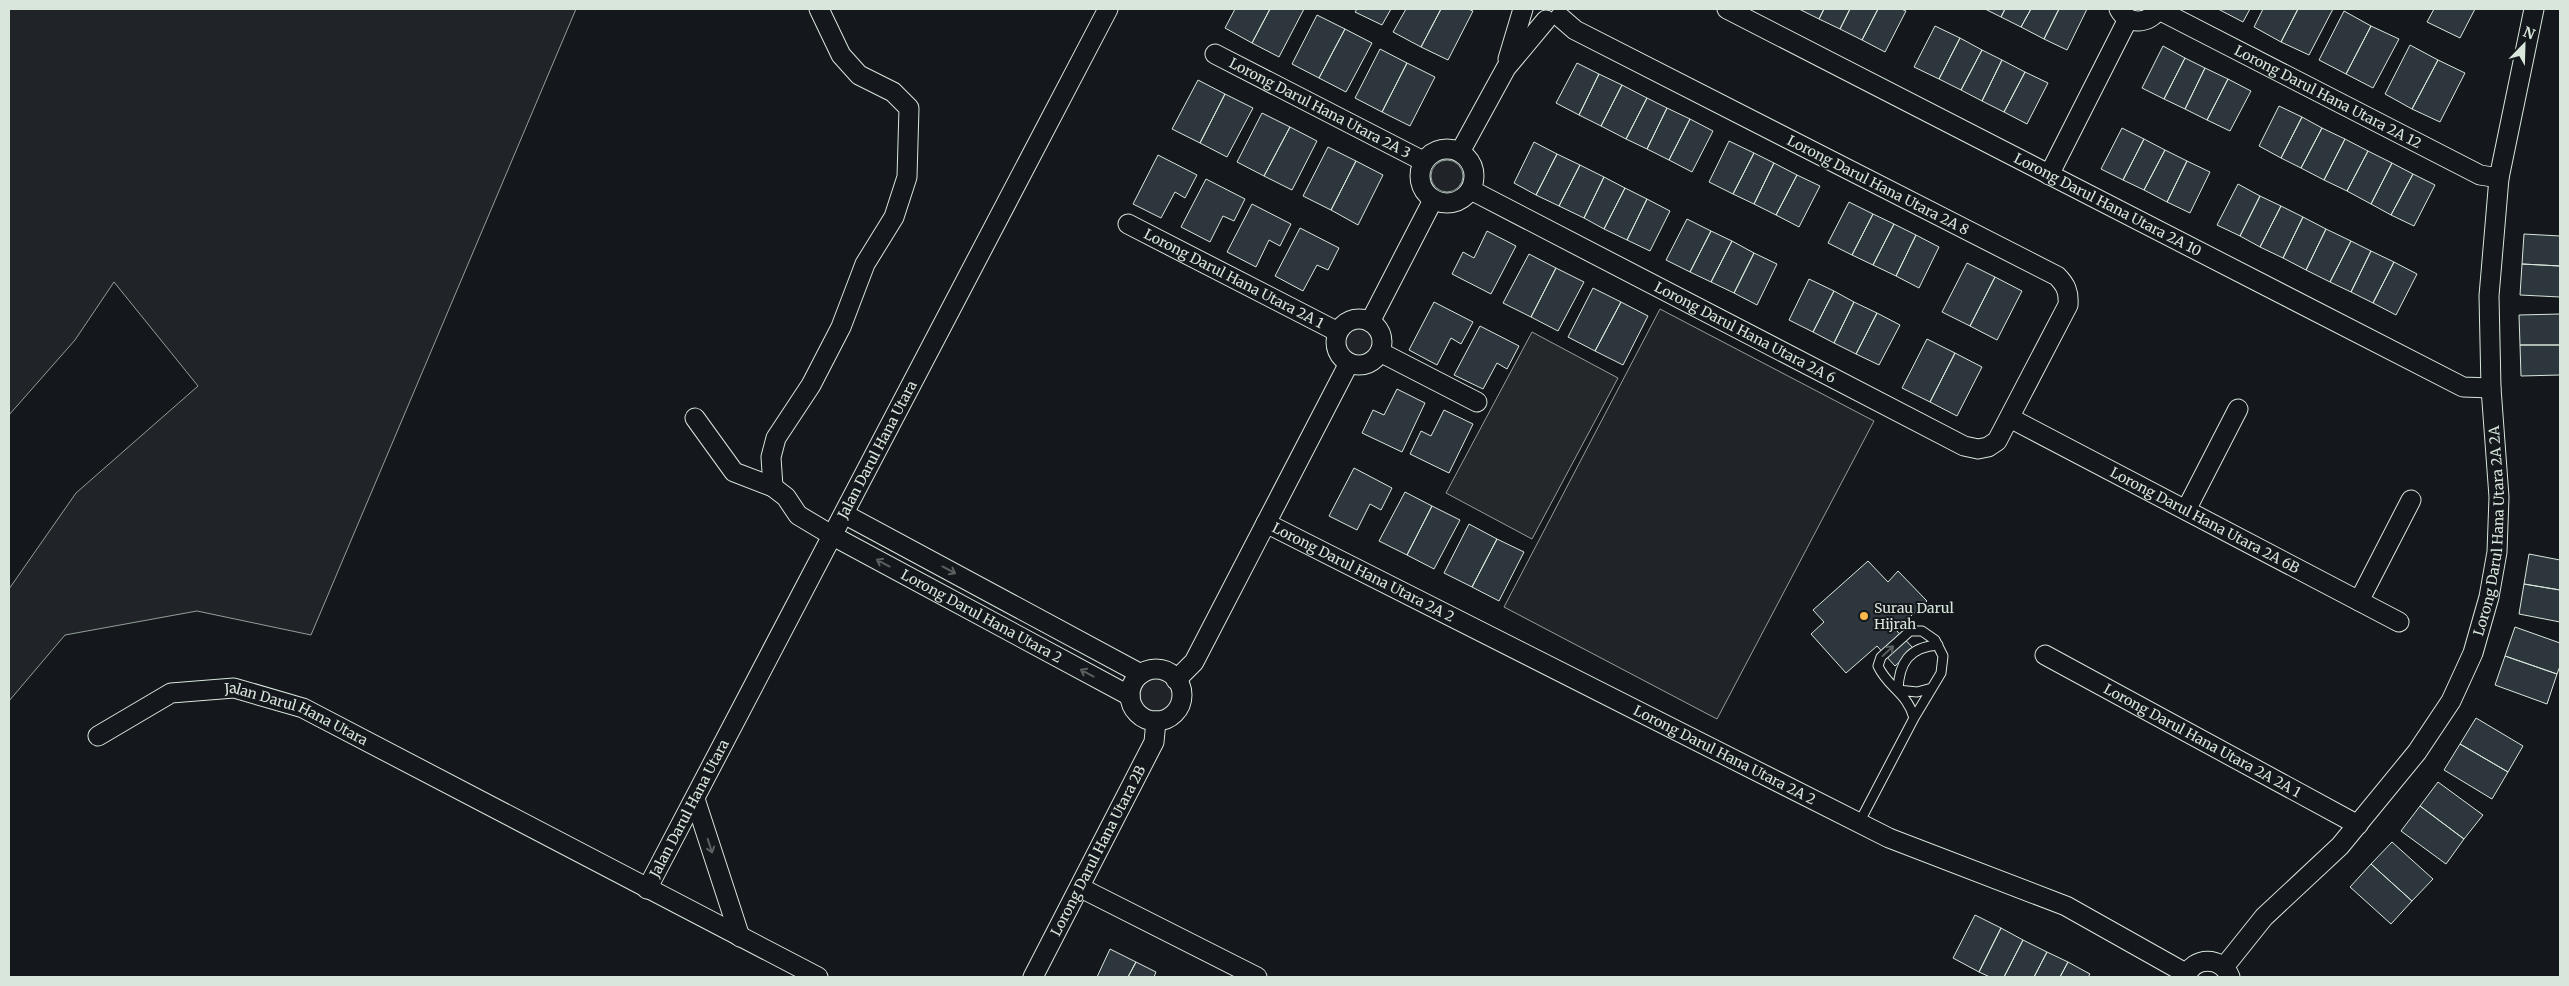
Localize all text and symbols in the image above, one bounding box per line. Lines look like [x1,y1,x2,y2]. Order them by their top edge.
north arrow [2499,20,2549,70]
text: N [2520,23,2538,43]
street label: Lorong Darul Hana Utara 2A 12 [2231,41,2425,152]
street label: Lorong Darul Hana Utara 2A 3 [1226,54,1414,162]
street label: Lorong Darul Hana Utara 2A 8 [1784,131,1972,239]
street label: Lorong Darul Hana Utara 2A 10 [2011,149,2204,260]
street label: Lorong Darul Hana Utara 2A 1 [1141,225,1327,332]
street label: Lorong Darul Hana Utara 2A 6 [1651,278,1839,387]
street label: Jalan Darul Hana Utara [833,377,921,523]
street label: Lorong Darul Hana Utara 2A 2A [2469,425,2508,638]
street label: Lorong Darul Hana Utara 2A 6B [2107,463,2302,577]
street label: Lorong Darul Hana Utara 2A 2 [1269,519,1457,626]
one-way arrow [875,558,890,568]
street label: Lorong Darul Hana Utara 2 [898,565,1065,667]
one-way arrow [941,566,956,575]
place label: Surau Darul Hijrah [1874,599,1955,633]
marker: Surau Darul Hijrah [1858,610,1870,622]
one-way arrow [1882,645,1895,657]
one-way arrow [1080,668,1095,678]
street label: Jalan Darul Hana Utara [223,679,371,750]
street label: Lorong Darul Hana Utara 2A 2A 1 [2101,680,2304,801]
street label: Lorong Darul Hana Utara 2A 2 [1631,701,1819,809]
street label: Jalan Darul Hana Utara [645,736,733,881]
street label: Lorong Darul Hana Utara 2B [1047,762,1149,939]
one-way arrow [706,838,716,854]

